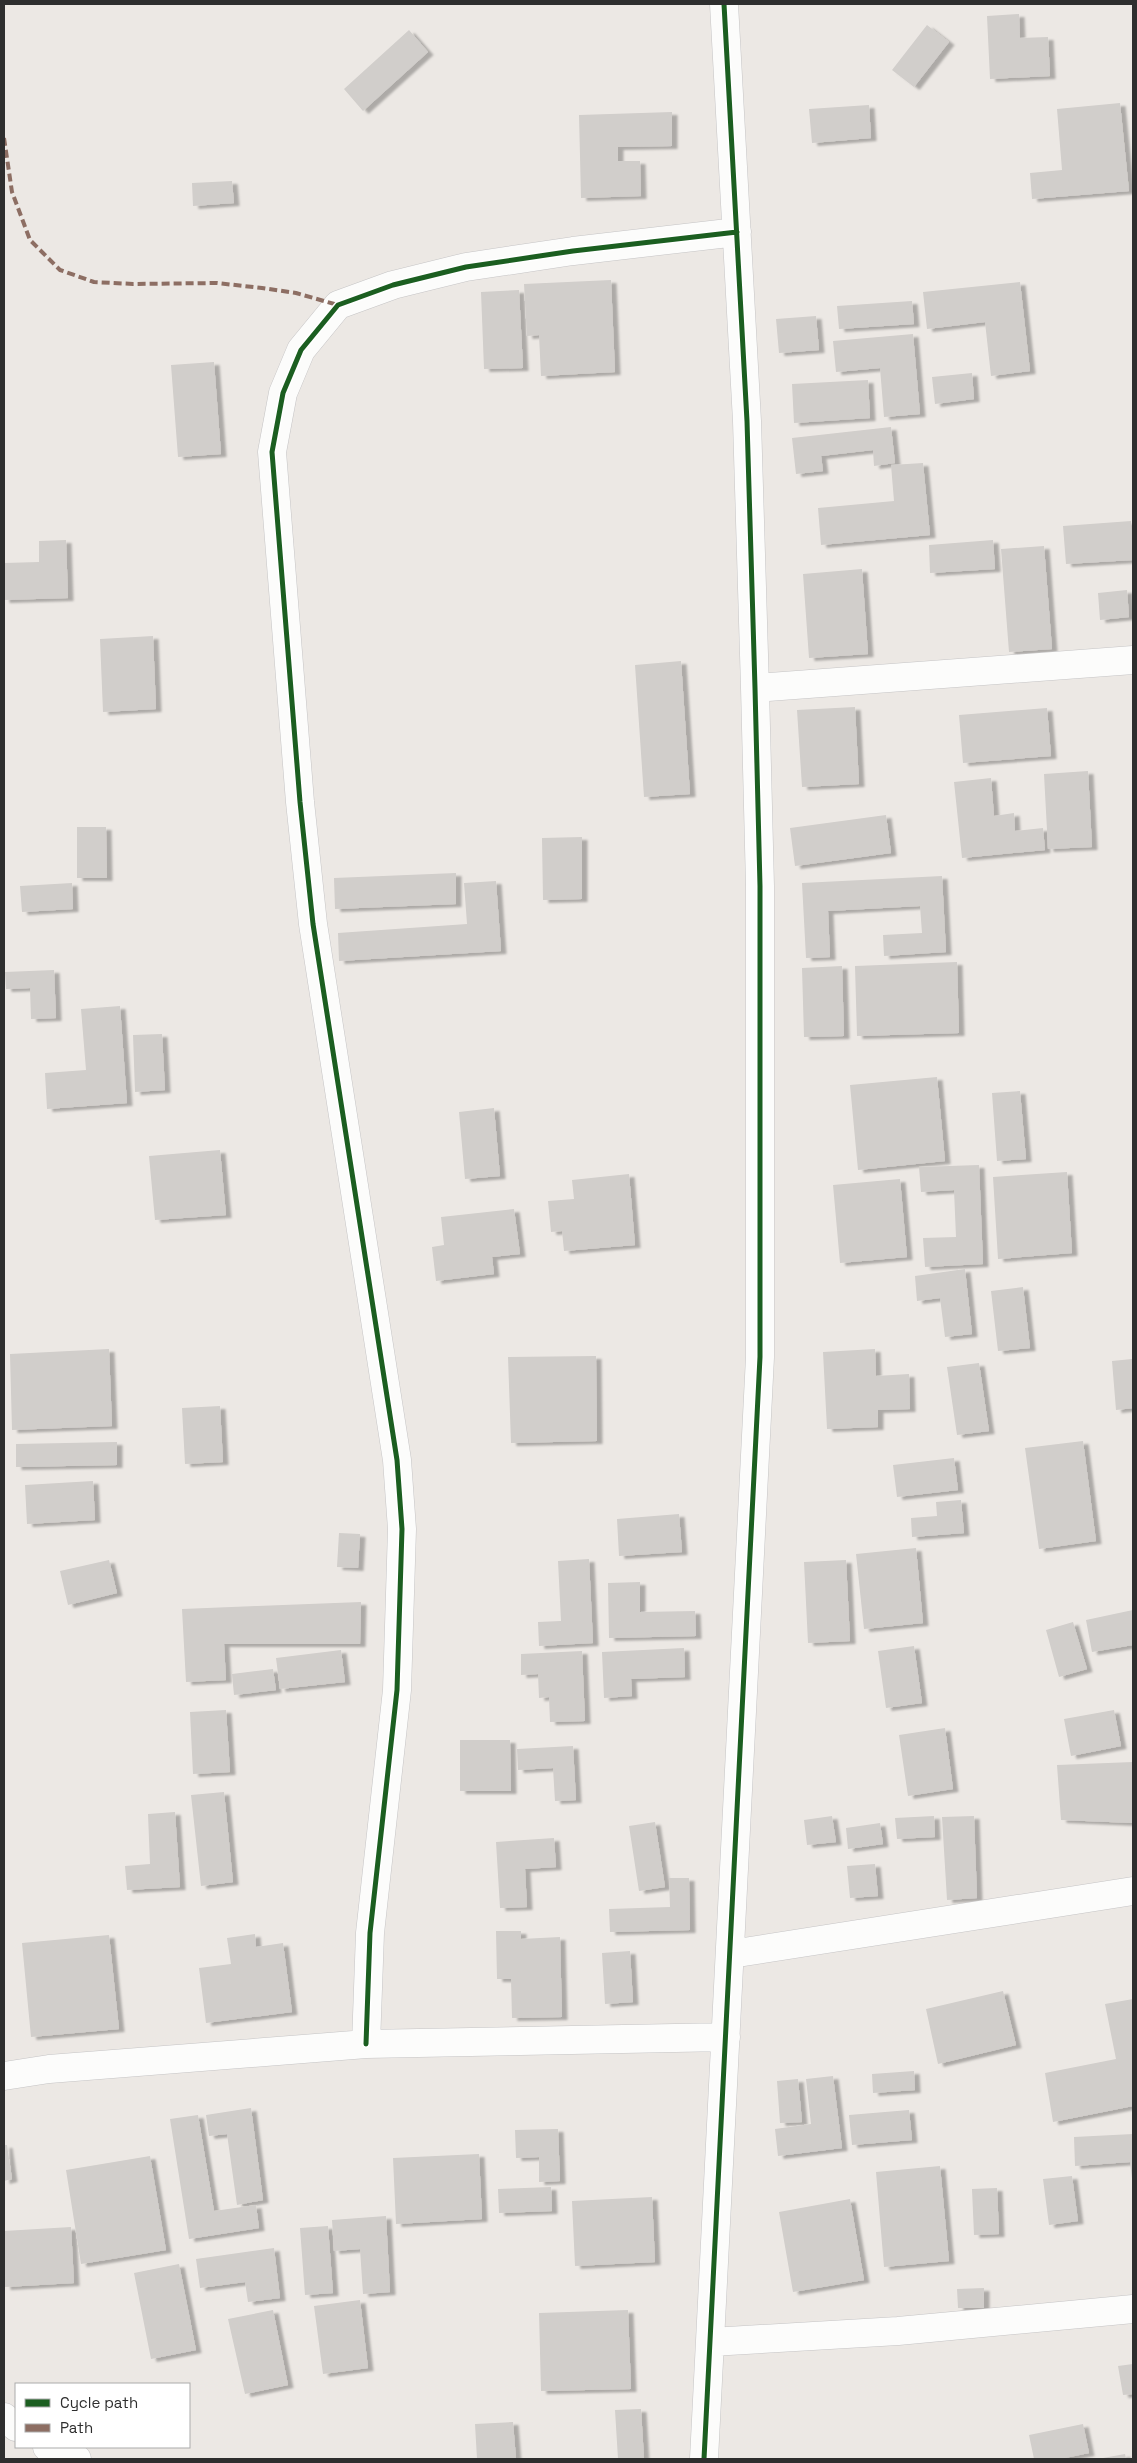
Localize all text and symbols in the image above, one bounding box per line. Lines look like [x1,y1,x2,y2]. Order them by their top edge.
legend [15,2383,190,2448]
text: Cycle path [60,2393,138,2412]
text: Path [60,2418,93,2437]

